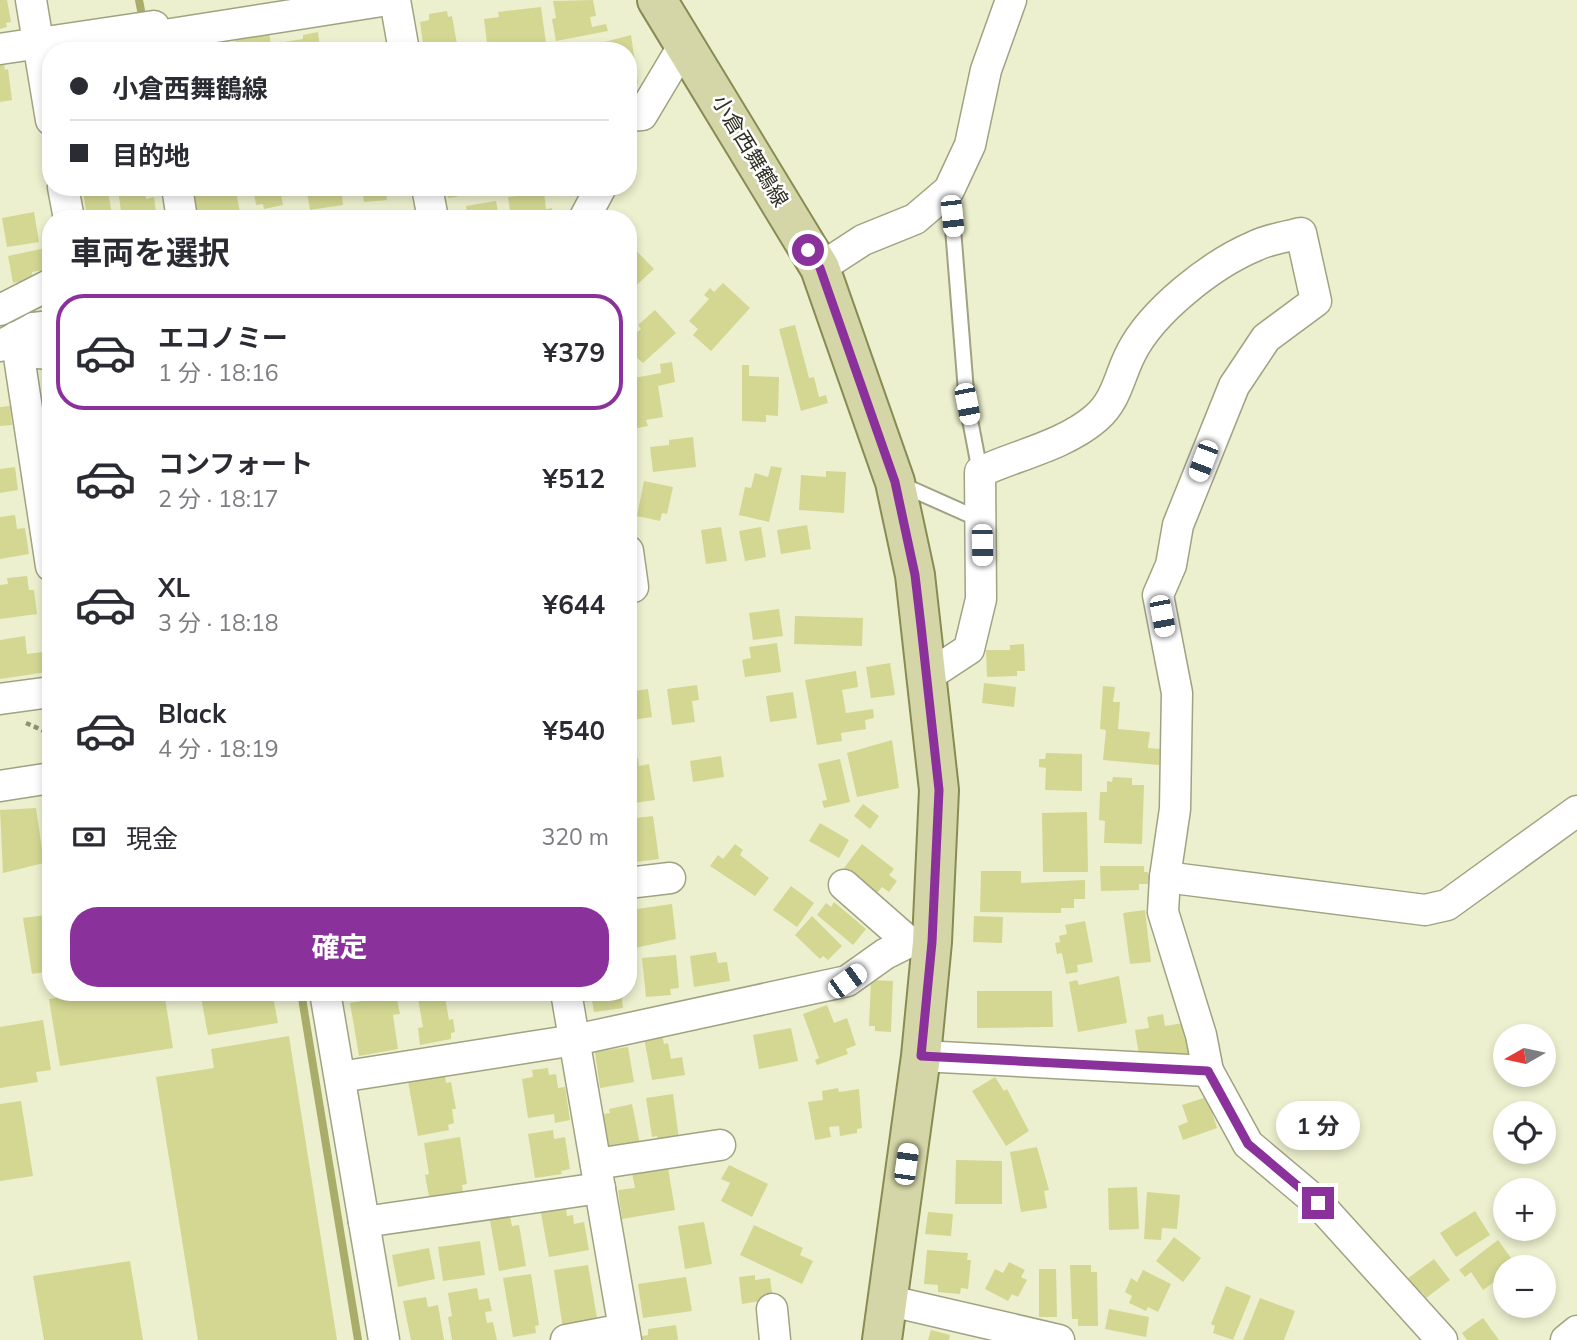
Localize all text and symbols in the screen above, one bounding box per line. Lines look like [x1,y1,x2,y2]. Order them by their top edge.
text: 小倉西舞鶴線 [112,72,268,105]
street label: 小倉西舞鶴線 [707,90,794,211]
text: 目的地 [112,139,190,172]
car [940,194,965,238]
text: 車両を選択 [70,232,230,272]
route start [792,234,824,266]
icon: car [74,321,137,384]
text: エコノミー [158,321,288,354]
text: ¥379 [543,336,605,369]
text: 1 分 · 18:16 [158,358,279,387]
car [953,381,982,427]
car [1186,438,1221,484]
icon: car [74,447,137,510]
text: コンフォート [158,447,313,480]
text: ¥512 [543,462,605,495]
text: 2 分 · 18:17 [158,484,279,513]
car [972,524,993,566]
text: XL [158,571,190,604]
icon: car [74,573,137,636]
text: ¥644 [543,588,605,621]
car [1148,593,1177,639]
text: 3 分 · 18:18 [158,608,279,637]
text: Black [158,697,226,730]
icon: car [74,699,137,762]
text: ¥540 [543,714,605,747]
text: 4 分 · 18:19 [158,734,279,763]
icon: cash [70,818,108,856]
text: 現金 [126,822,178,855]
text: 320 m [541,822,609,851]
button: 確定 [70,907,609,987]
car [824,960,871,1002]
north arrow [1493,1024,1556,1087]
map controls [1493,1024,1556,1318]
button: locate [1493,1101,1556,1164]
callout: 1 分 [1276,1102,1360,1150]
text: 1 分 [1296,1111,1340,1140]
car [893,1142,920,1186]
button: + [1493,1178,1556,1241]
route end [1302,1187,1334,1219]
button: − [1493,1255,1556,1318]

